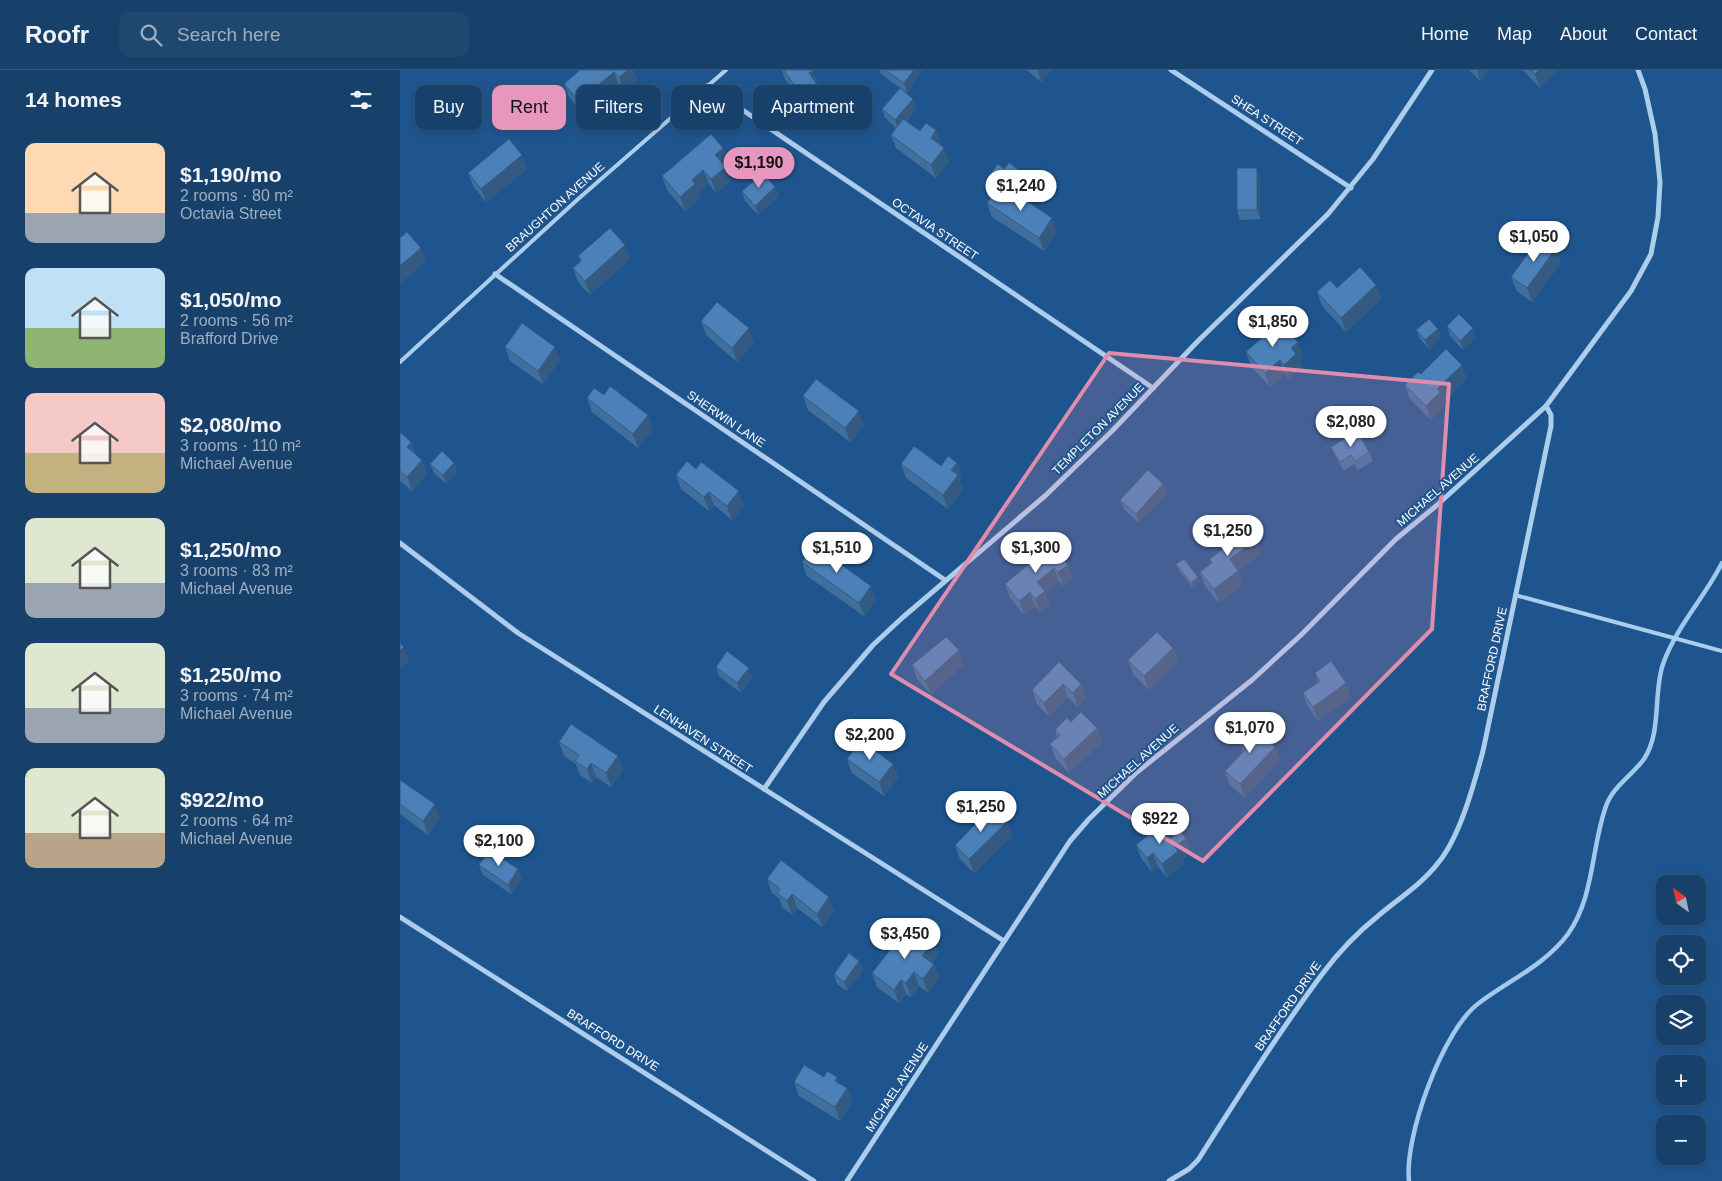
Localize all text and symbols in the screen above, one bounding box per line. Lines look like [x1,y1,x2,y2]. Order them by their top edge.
search box [119,12,469,57]
text: Roofr [25,21,89,48]
icon: search [137,21,165,49]
text: Search here [177,24,281,45]
text: Home [1421,24,1469,44]
text: Map [1497,24,1532,44]
text: About [1560,24,1607,44]
text: Contact [1635,24,1697,44]
chip: Buy [415,85,482,130]
chip: Rent [492,85,566,130]
chip: Filters [576,85,661,130]
chip: New [671,85,743,130]
chip: Apartment [753,85,872,130]
icon: filters [347,86,375,114]
text: 14 homes [25,88,122,111]
street label: SHEA STREET [1229,92,1306,149]
pin: $1,190 [718,146,800,189]
text: $1,190 [735,154,783,171]
street label: BRAUGHTON AVENUE [503,159,607,255]
icon: home [65,163,125,223]
text: $1,190/mo [180,163,282,186]
pin: $1,240 [980,170,1062,212]
text: $1,240 [997,177,1045,194]
text: 2 rooms · 80 m² [180,187,293,204]
street label: OCTAVIA STREET [889,195,981,263]
text: Octavia Street [180,205,281,222]
pin: $1,050 [1493,220,1575,263]
text: $1,050 [1510,228,1558,245]
icon: home [65,288,125,348]
text: $1,050/mo [180,288,282,311]
pin: $1,850 [1232,306,1314,348]
text: 2 rooms · 56 m² [180,312,293,329]
text: $1,850 [1249,313,1297,330]
text: Brafford Drive [180,330,278,347]
street label: TEMPLETON AVENUE [1049,380,1147,478]
street label: SHERWIN LANE [684,388,768,450]
pin: $2,080 [1310,406,1392,448]
icon: home [65,413,125,473]
text: $2,080/mo [180,413,282,436]
text: $2,080 [1327,413,1375,430]
text: 3 rooms · 110 m² [180,437,301,454]
street label: MICHAEL AVENUE [1394,451,1482,529]
text: Michael Avenue [180,455,293,472]
pin: $1,250 [1187,514,1269,557]
text: $1,250 [1204,522,1252,539]
pin: $1,510 [796,532,878,574]
pin: $1,300 [995,532,1077,574]
icon: home [65,538,125,598]
text: $1,250/mo [180,538,282,561]
text: $1,510 [813,539,861,556]
text: $1,300 [1012,539,1060,556]
text: 3 rooms · 83 m² [180,562,293,579]
text: Michael Avenue [180,580,293,597]
street label: BRAFFORD DRIVE [1474,606,1510,712]
icon: home [65,663,125,723]
text: $1,250/mo [180,663,282,686]
text: 3 rooms · 74 m² [180,687,293,704]
street label: LENHAVEN STREET [651,702,755,776]
text: Michael Avenue [180,705,293,722]
pin: $1,070 [1209,712,1291,754]
pin: $2,200 [829,718,911,761]
text: $1,070 [1226,719,1274,736]
street label: MICHAEL AVENUE [1095,721,1181,801]
text: $2,200 [846,726,894,743]
icon: home [65,788,125,848]
text: $922/mo [180,788,264,811]
pin: $1,250 [940,790,1022,833]
text: $1,250 [957,798,1005,815]
pin: $922 [1130,802,1190,845]
text: $922 [1142,810,1178,827]
text: 2 rooms · 64 m² [180,812,293,829]
pin: $2,100 [458,824,540,867]
text: Michael Avenue [180,830,293,847]
text: $2,100 [475,832,523,849]
north arrow [1656,875,1706,925]
map controls [1656,875,1706,1165]
pin: $3,450 [864,918,946,960]
text: $3,450 [881,925,929,942]
button: locate [1656,935,1706,985]
street label: BRAFFORD DRIVE [1252,959,1324,1053]
button: layers [1656,995,1706,1045]
street label: BRAFFORD DRIVE [564,1006,662,1074]
street label: MICHAEL AVENUE [863,1040,931,1134]
button: + [1656,1055,1706,1105]
button: − [1656,1115,1706,1165]

